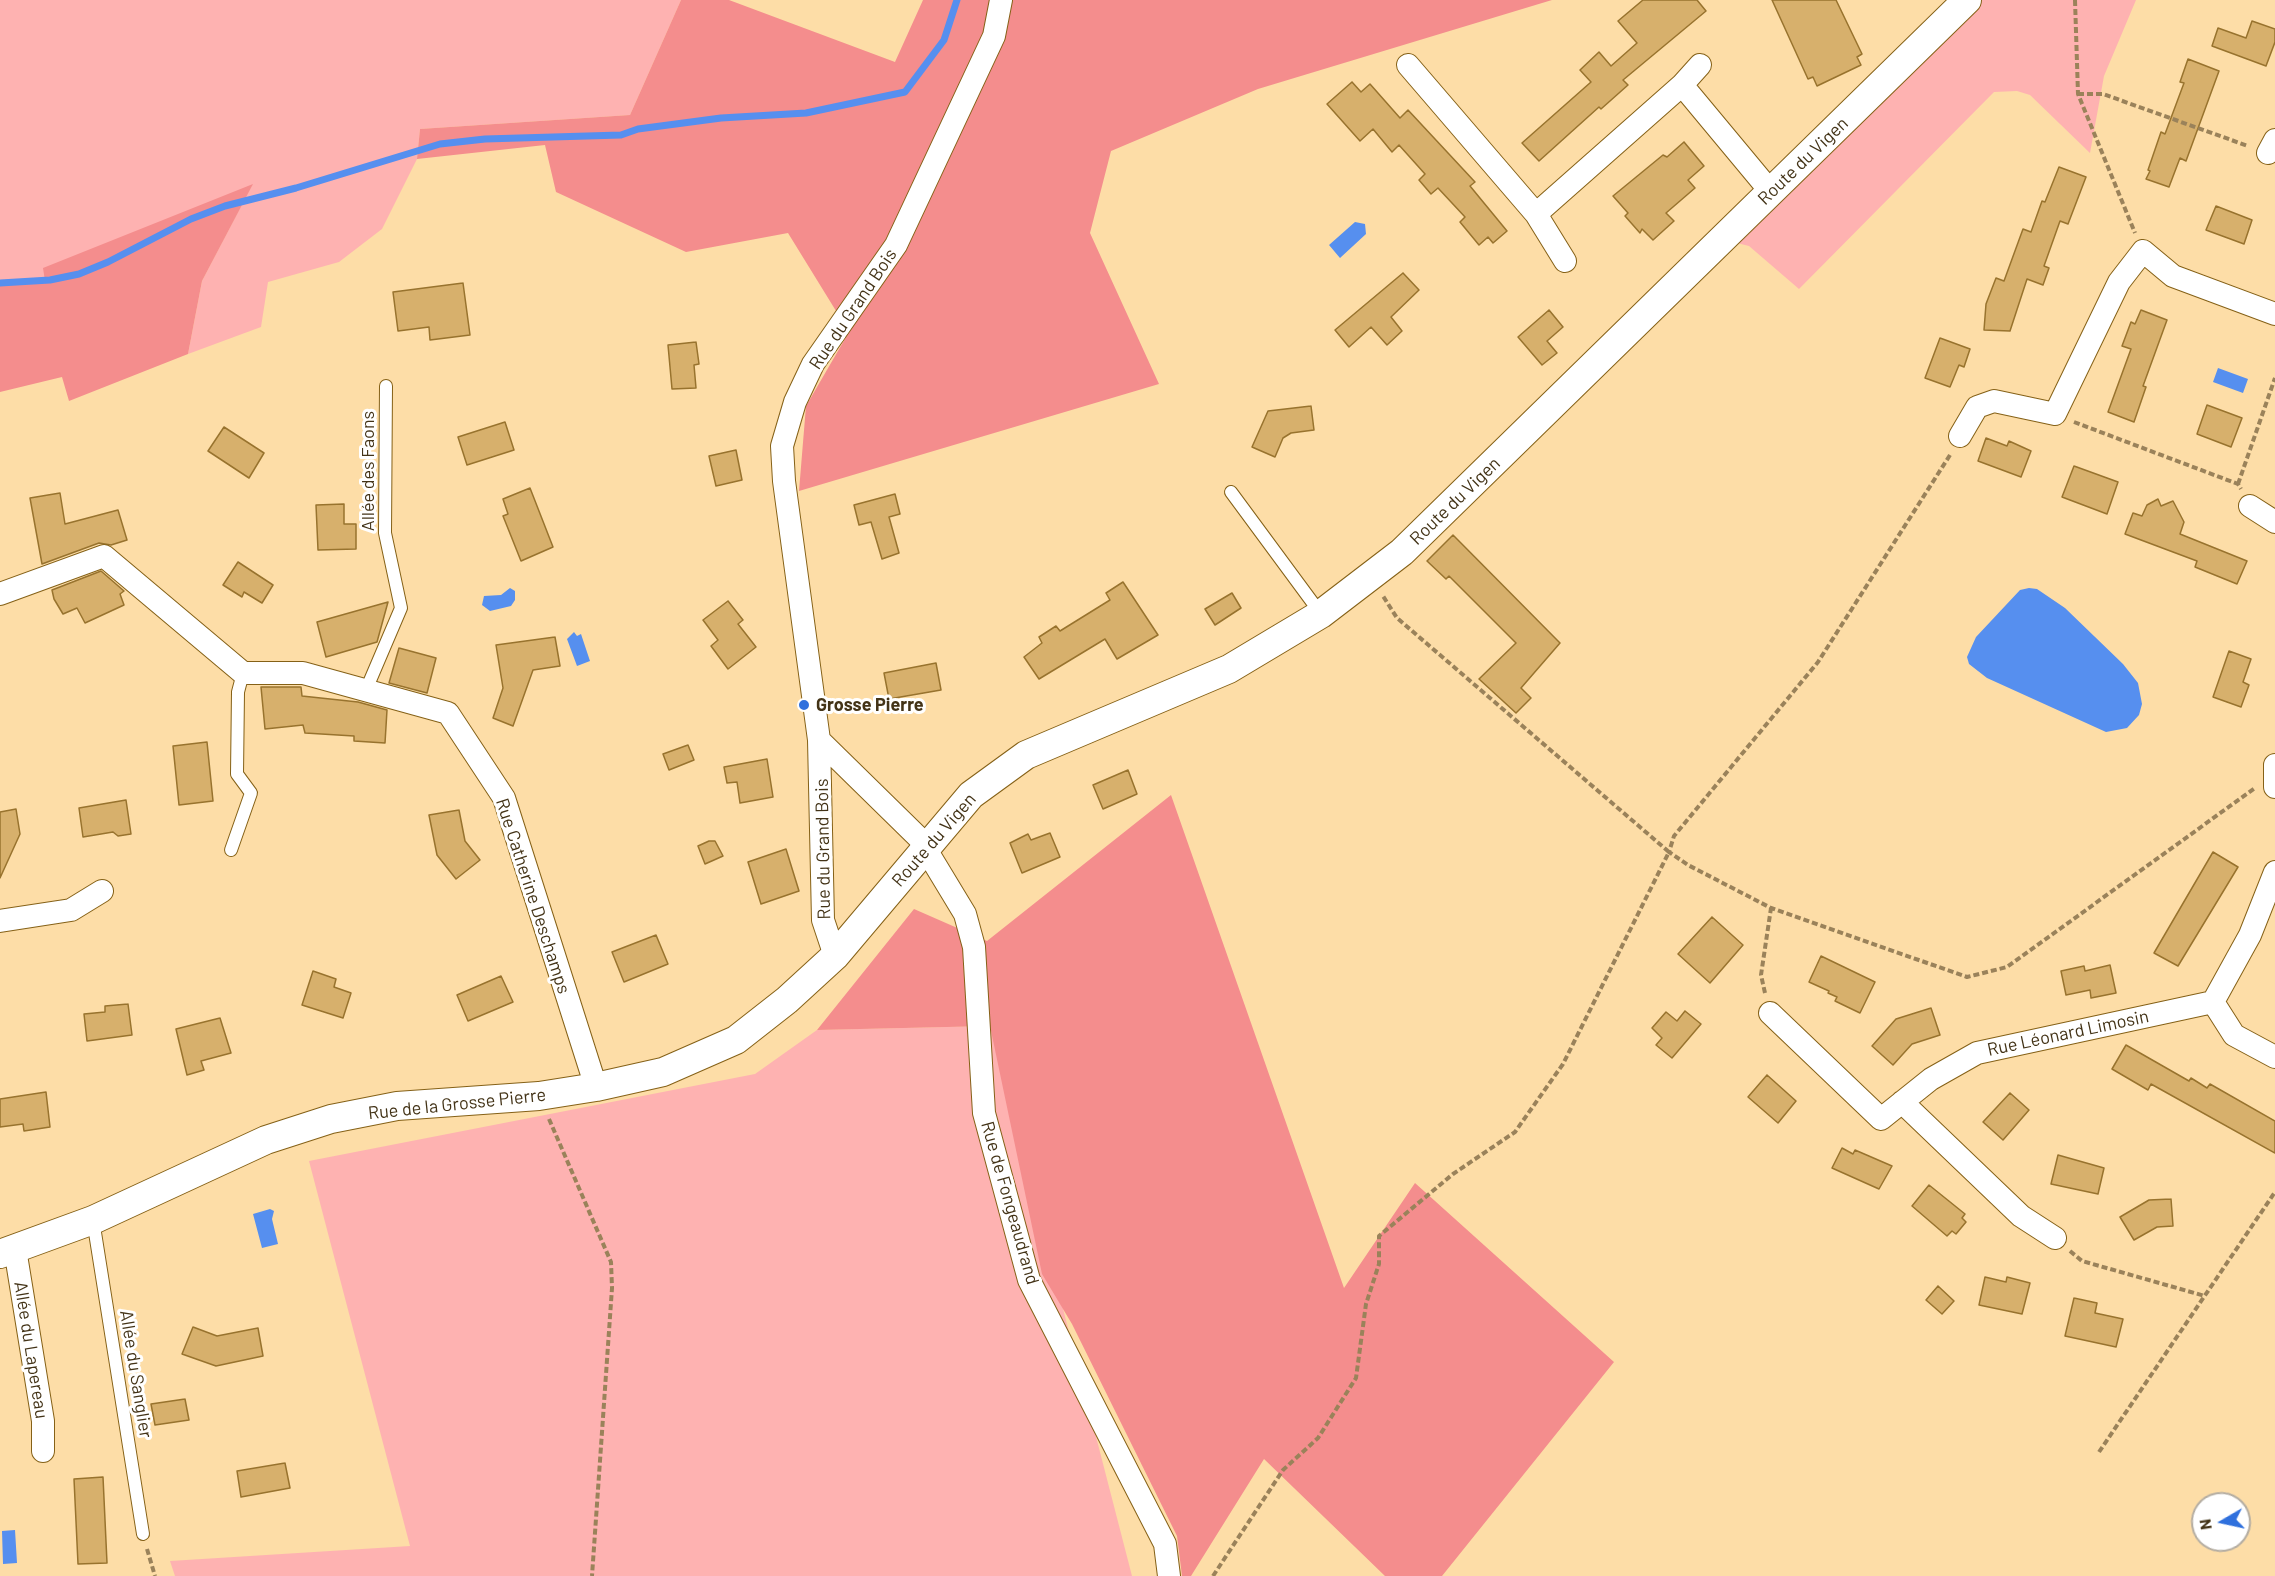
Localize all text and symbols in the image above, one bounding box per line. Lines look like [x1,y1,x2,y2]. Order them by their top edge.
street label: Route du Vigen [1753,113,1853,209]
street label: Rue du Grand Bois [805,245,901,373]
street label: Allée des Faons [357,411,379,531]
street label: Route du Vigen [1405,453,1505,549]
place label: Grosse Pierre [816,694,924,716]
marker: Grosse Pierre [797,698,811,712]
street label: Rue du Grand Bois [811,778,835,920]
street label: Route du Vigen [887,789,981,891]
street label: Rue Catherine Deschamps [491,795,575,997]
street label: Rue Léonard Limosin [1985,1005,2151,1061]
street label: Rue de la Grosse Pierre [367,1084,547,1124]
street label: Rue de Fongeaudrand [976,1119,1044,1287]
street label: Allée du Lapereau [9,1280,53,1420]
street label: Allée du Sanglier [115,1309,157,1439]
north arrow [2191,1492,2251,1552]
text: N [2194,1518,2215,1531]

